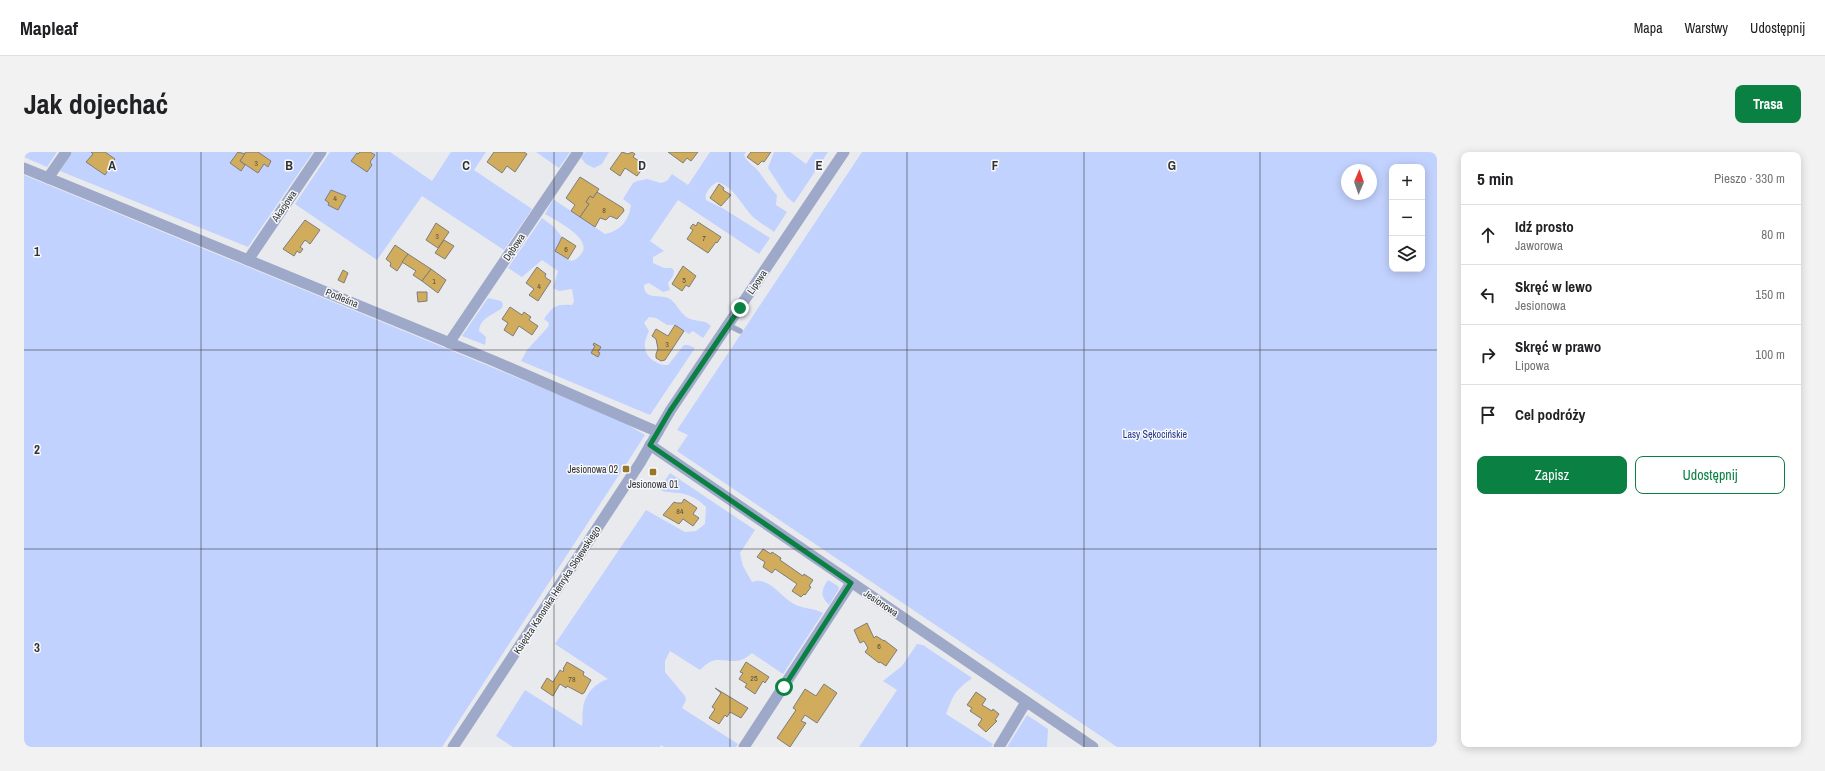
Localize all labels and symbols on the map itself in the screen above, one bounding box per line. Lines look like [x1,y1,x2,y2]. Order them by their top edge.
text: A [108,157,116,174]
text: B [285,157,293,174]
text: C [462,157,470,174]
text: D [638,157,646,174]
text: E [815,157,823,174]
text: F [992,157,999,174]
text: G [1168,157,1176,174]
house number: 3 [254,158,258,168]
north arrow [1341,164,1377,200]
street label: Akacjowa [268,187,299,225]
house number: 4 [333,193,337,203]
house number: 8 [602,205,606,215]
house number: 3 [435,231,439,241]
street label: Dębowa [500,231,528,263]
house number: 7 [702,233,706,243]
text: 1 [34,243,40,260]
house number: 6 [564,244,568,254]
street label: Lipowa [744,267,770,297]
house number: 5 [682,275,686,285]
house number: 1 [432,276,436,286]
house number: 4 [537,281,541,291]
street label: Podleśna [324,286,361,311]
route end [731,299,749,317]
house number: 3 [665,339,669,349]
park label: Lasy Sękocińskie [1123,428,1188,441]
text: 2 [34,441,40,458]
place label: Jesionowa 02 [567,463,618,476]
marker: Jesionowa 02 [621,464,631,474]
marker: Jesionowa 01 [648,467,658,477]
place label: Jesionowa 01 [628,478,679,491]
house number: 84 [676,506,684,516]
street label: Księdza Kanonika Henryka Słojewskiego [511,523,604,656]
street label: Jesionowa [861,587,901,620]
text: 3 [34,639,40,656]
house number: 6 [877,641,881,651]
house number: 25 [750,673,758,683]
house number: 78 [568,674,576,684]
route start [775,678,793,696]

